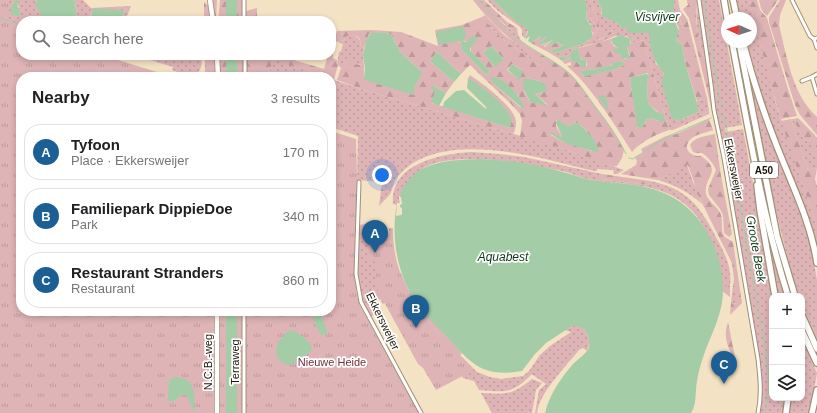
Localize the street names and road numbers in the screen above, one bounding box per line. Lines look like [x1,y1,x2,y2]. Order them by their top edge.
street label: Ekkersweijer [722,137,746,201]
road number: A50 [750,162,778,178]
street label: Ekkersweijer [364,290,402,352]
street label: N.C.B.-weg [202,334,214,390]
street label: Terraweg [229,339,241,385]

